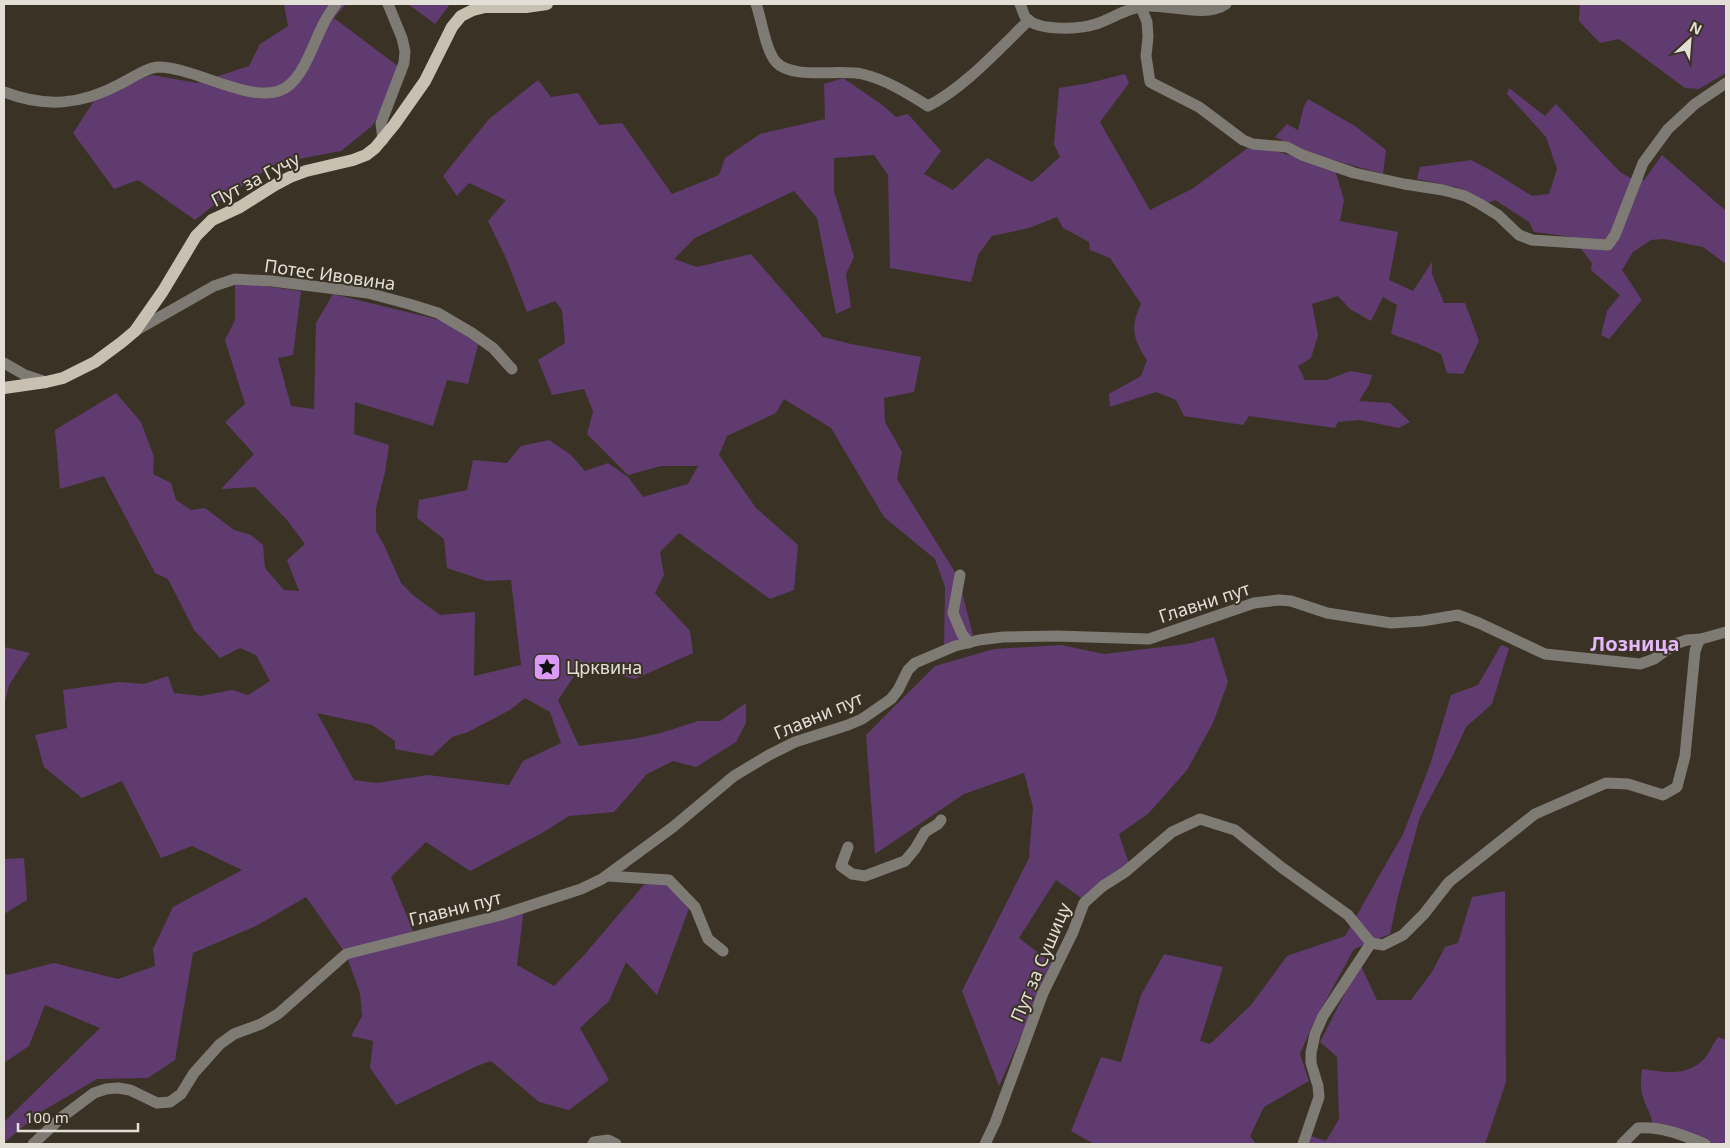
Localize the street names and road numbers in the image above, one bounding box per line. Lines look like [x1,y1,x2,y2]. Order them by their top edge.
street label: Пут за Гучу [207,146,304,212]
street label: Потес Ивовина [263,253,397,295]
street label: Главни пут [1155,576,1253,628]
street label: Главни пут [770,685,867,745]
street label: Главни пут [406,885,504,931]
street label: Пут за Сушицу [1004,898,1076,1025]

